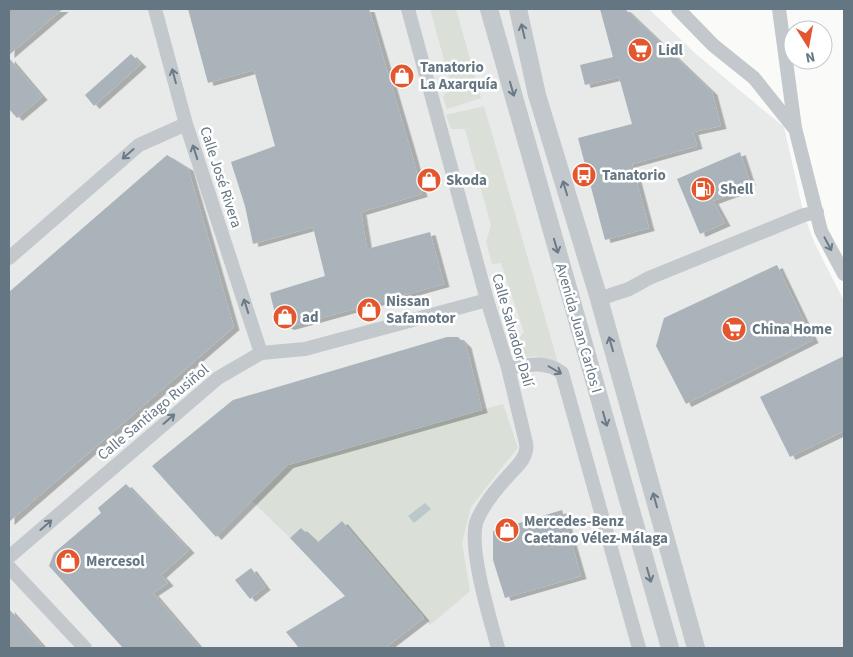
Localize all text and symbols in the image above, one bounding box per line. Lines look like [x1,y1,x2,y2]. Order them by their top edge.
north arrow [783,20,833,70]
one-way arrow [518,24,527,40]
supermarket icon: Lidl [627,37,653,63]
place label: Lidl [658,40,684,61]
text: N [804,46,817,67]
place label: Tanatorio La Axarquía [420,57,498,95]
shop icon: Tanatorio La Axarquía [389,63,415,89]
one-way arrow [168,69,178,85]
one-way arrow [507,81,517,97]
street label: Calle José Rivera [194,124,247,230]
one-way arrow [190,144,200,160]
one-way arrow [122,148,135,159]
bus stop icon: Tanatorio [571,162,597,188]
place label: Tanatorio [602,165,666,186]
shop icon: Skoda [416,167,442,193]
place label: Skoda [446,170,487,191]
fuel station icon: Shell [690,176,716,202]
place label: Shell [720,179,754,200]
one-way arrow [560,180,570,196]
one-way arrow [551,237,561,253]
one-way arrow [823,237,833,252]
street label: Avenida Juan Carlos I [550,261,607,395]
street label: Calle Salvador Dalí [486,271,539,390]
place label: Nissan Safamotor [386,291,456,329]
shop icon: Nissan Safamotor [356,297,382,323]
one-way arrow [240,299,250,315]
shop icon: ad [272,304,298,330]
place label: ad [302,307,319,328]
supermarket icon: China Home [721,316,747,342]
place label: China Home [752,319,832,340]
one-way arrow [606,336,616,352]
street label: Calle Santiago Rusiñol [93,359,214,465]
one-way arrow [548,364,562,375]
one-way arrow [600,410,610,426]
one-way arrow [162,414,175,425]
one-way arrow [650,493,659,509]
place label: Mercedes-Benz Caetano Vélez-Málaga [524,511,668,549]
shop icon: Mercedes-Benz Caetano Vélez-Málaga [494,517,520,543]
one-way arrow [39,519,52,531]
shop icon: Mercesol [55,548,81,574]
place label: Mercesol [86,551,145,572]
one-way arrow [645,567,654,583]

